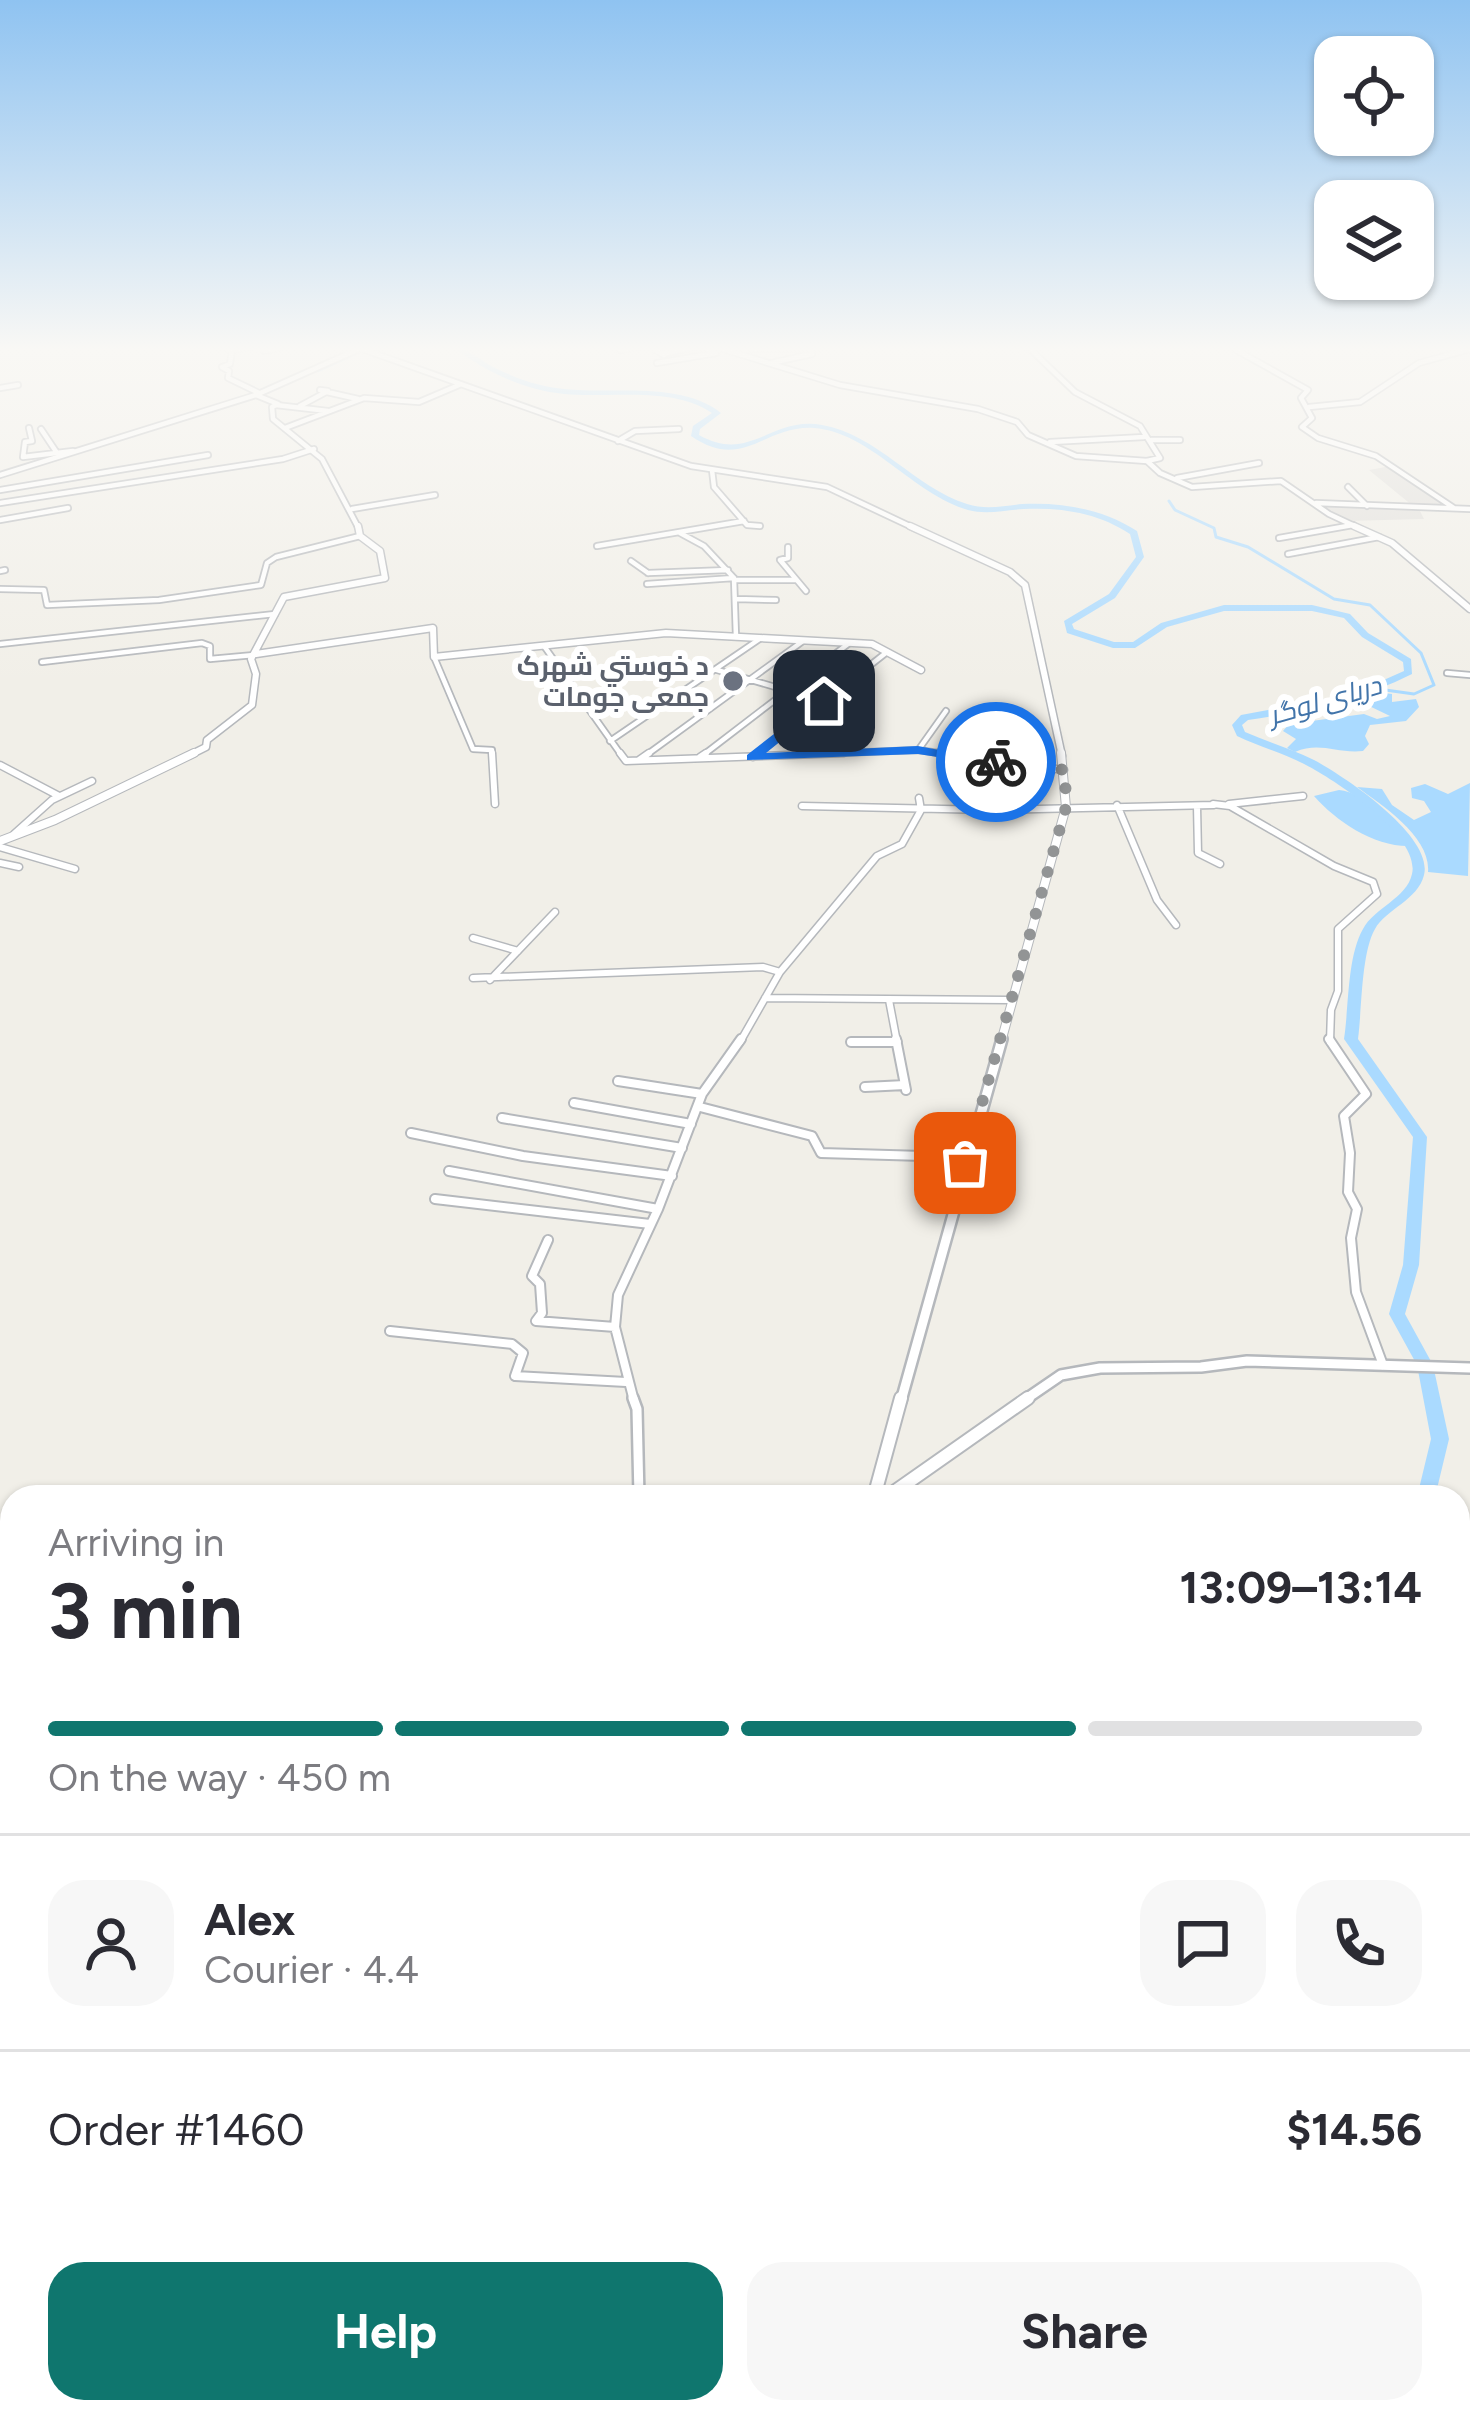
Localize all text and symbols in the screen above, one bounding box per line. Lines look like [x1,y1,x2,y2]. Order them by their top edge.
map controls [1314,36,1434,300]
button: locate [1314,36,1434,156]
button: layers [1314,180,1434,300]
place label: د خوستي شهرک جمعی جومات [517,649,709,713]
pin [773,650,875,752]
marker: د خوستي شهرک جمعی جومات [720,668,746,694]
icon: home [791,668,857,734]
water label: دریای لوگر [1262,668,1386,733]
courier [936,702,1056,822]
icon: bike [963,729,1029,795]
pin [914,1112,1016,1214]
icon: bag [932,1130,998,1196]
text: Arriving in [48,1519,224,1566]
text: 13:09–13:14 [1179,1560,1422,1614]
text: 3 min [48,1564,243,1658]
text: On the way · 450 m [48,1754,391,1801]
button: person [48,1880,174,2006]
button: chat [1140,1880,1266,2006]
button: phone [1296,1880,1422,2006]
text: Alex [204,1892,295,1946]
text: Courier · 4.4 [204,1946,419,1993]
text: Order #1460 [48,2102,305,2156]
text: $14.56 [1286,2102,1422,2156]
button: Help [48,2262,723,2400]
button: Share [747,2262,1422,2400]

